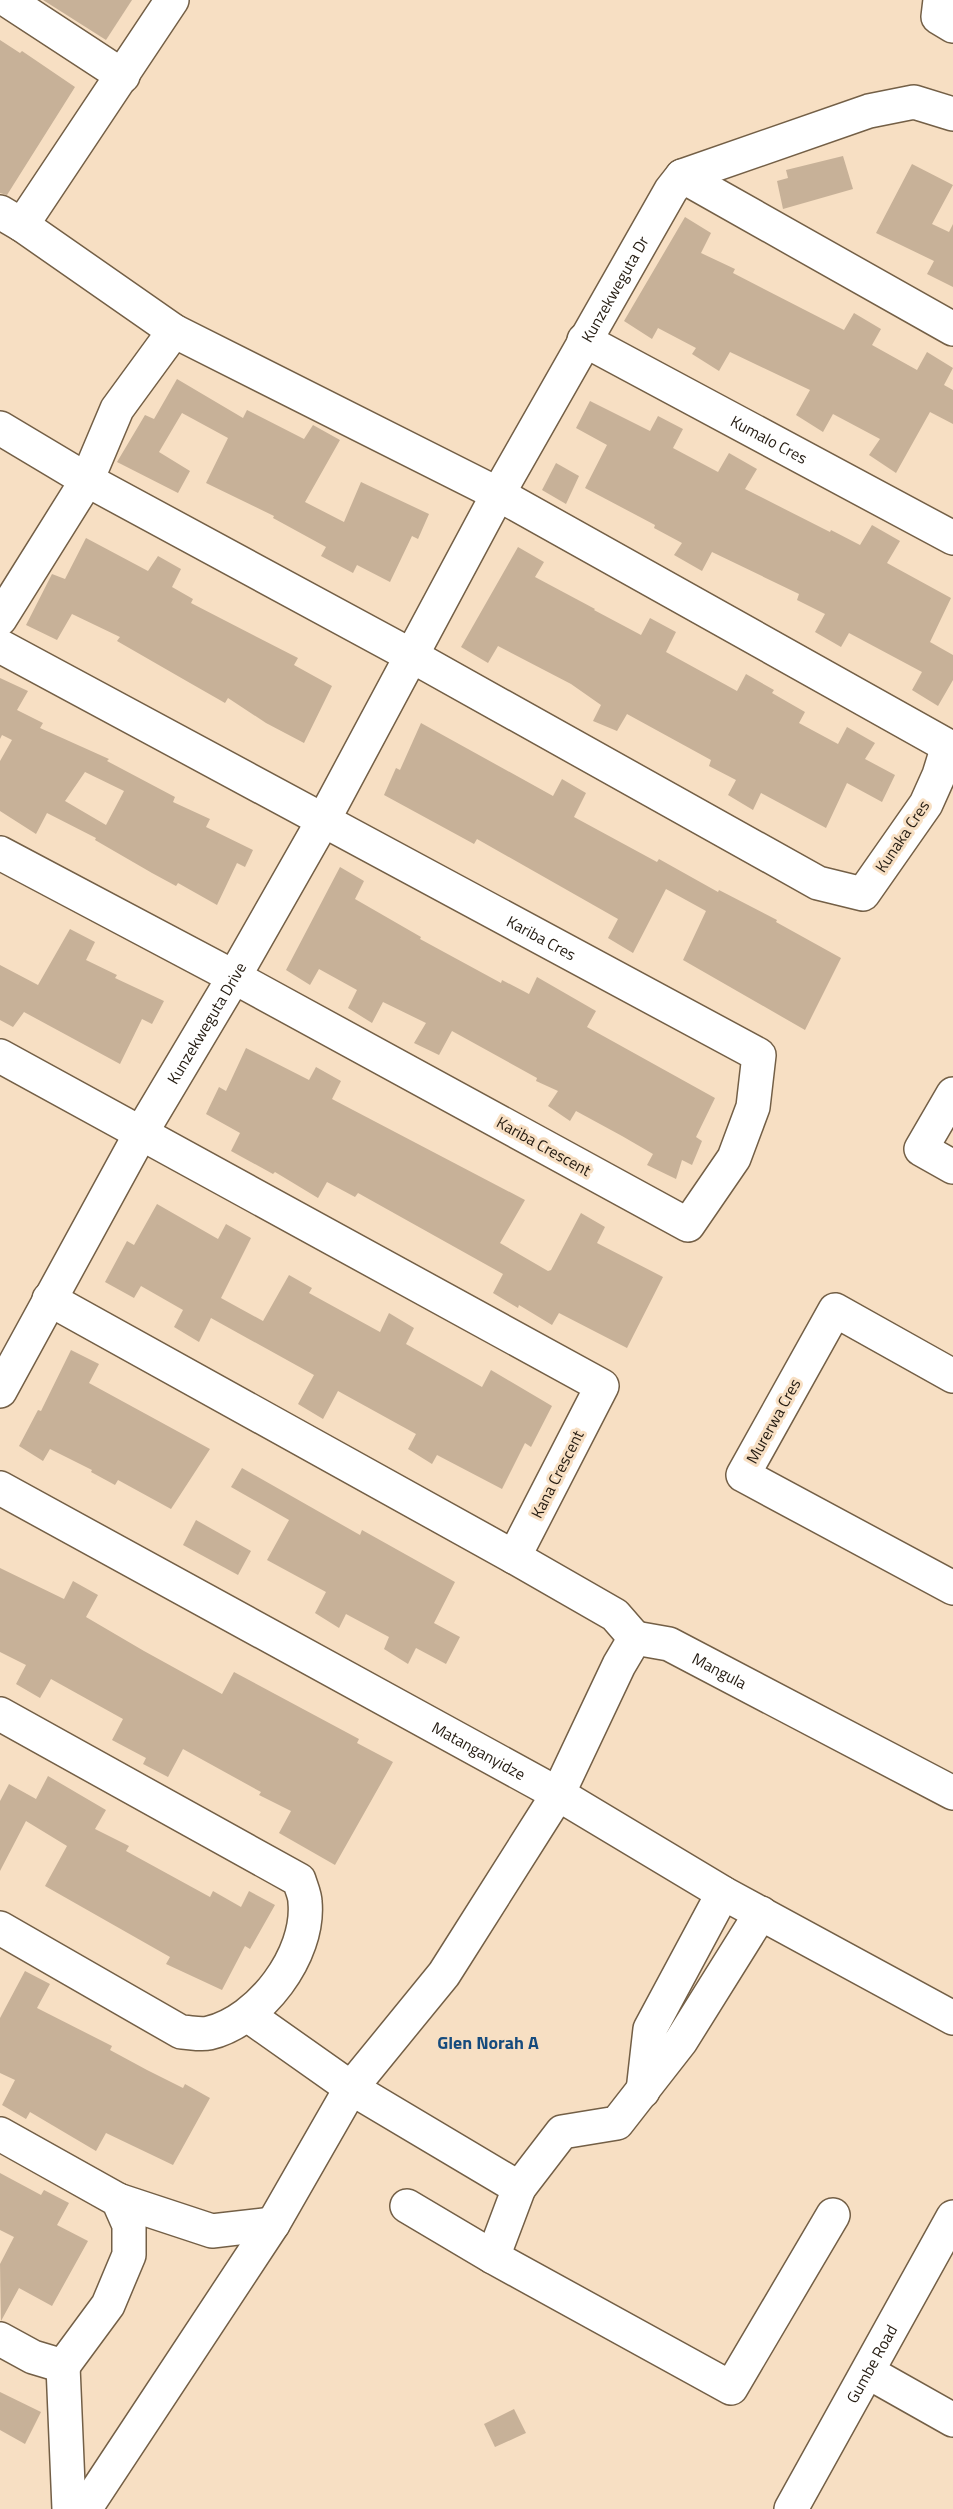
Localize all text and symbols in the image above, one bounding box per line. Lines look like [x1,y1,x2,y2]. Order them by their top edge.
street label: Kunzekweguta Dr [575,231,655,347]
street label: Kumalo Cres [726,409,812,470]
street label: Kunaka Cres [869,795,935,877]
street label: Kariba Cres [502,909,580,966]
street label: Kunzekweguta Drive [161,958,252,1089]
street label: Kariba Crescent [492,1110,596,1182]
street label: Murerwa Cres [740,1374,806,1468]
street label: Kana Crescent [525,1425,590,1522]
street label: Mangula [688,1646,751,1695]
street label: Matanganyidze [428,1715,530,1786]
district label: Glen Norah A [437,2029,539,2056]
street label: Gumbe Road [840,2320,903,2407]

